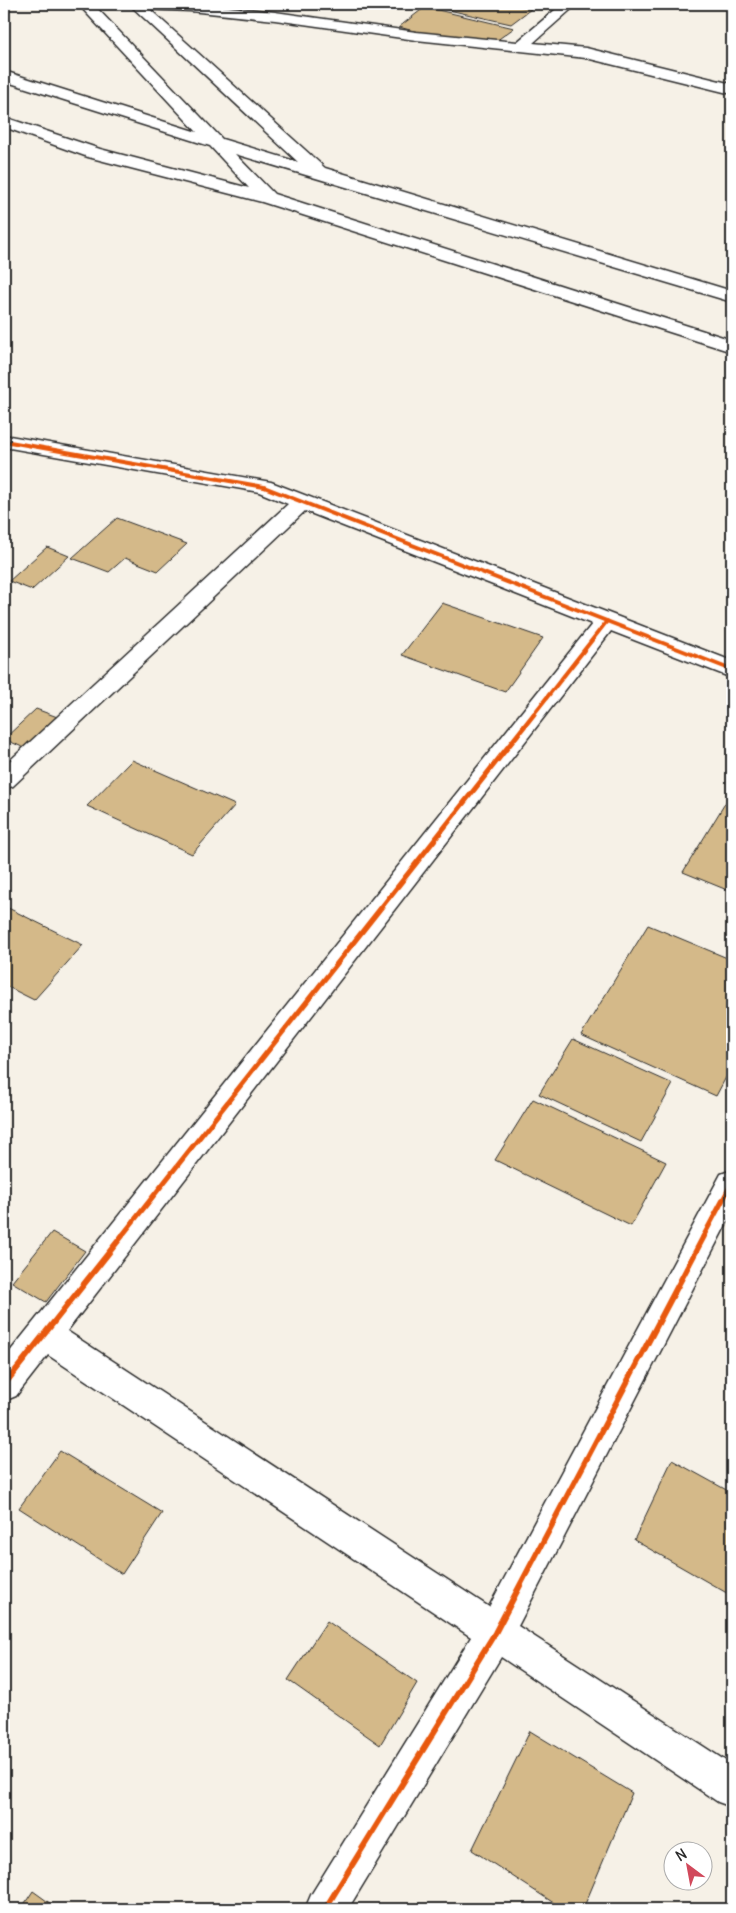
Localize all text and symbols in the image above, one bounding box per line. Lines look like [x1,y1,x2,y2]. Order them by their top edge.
north arrow [664,1840,714,1890]
text: N [672,1845,690,1865]

